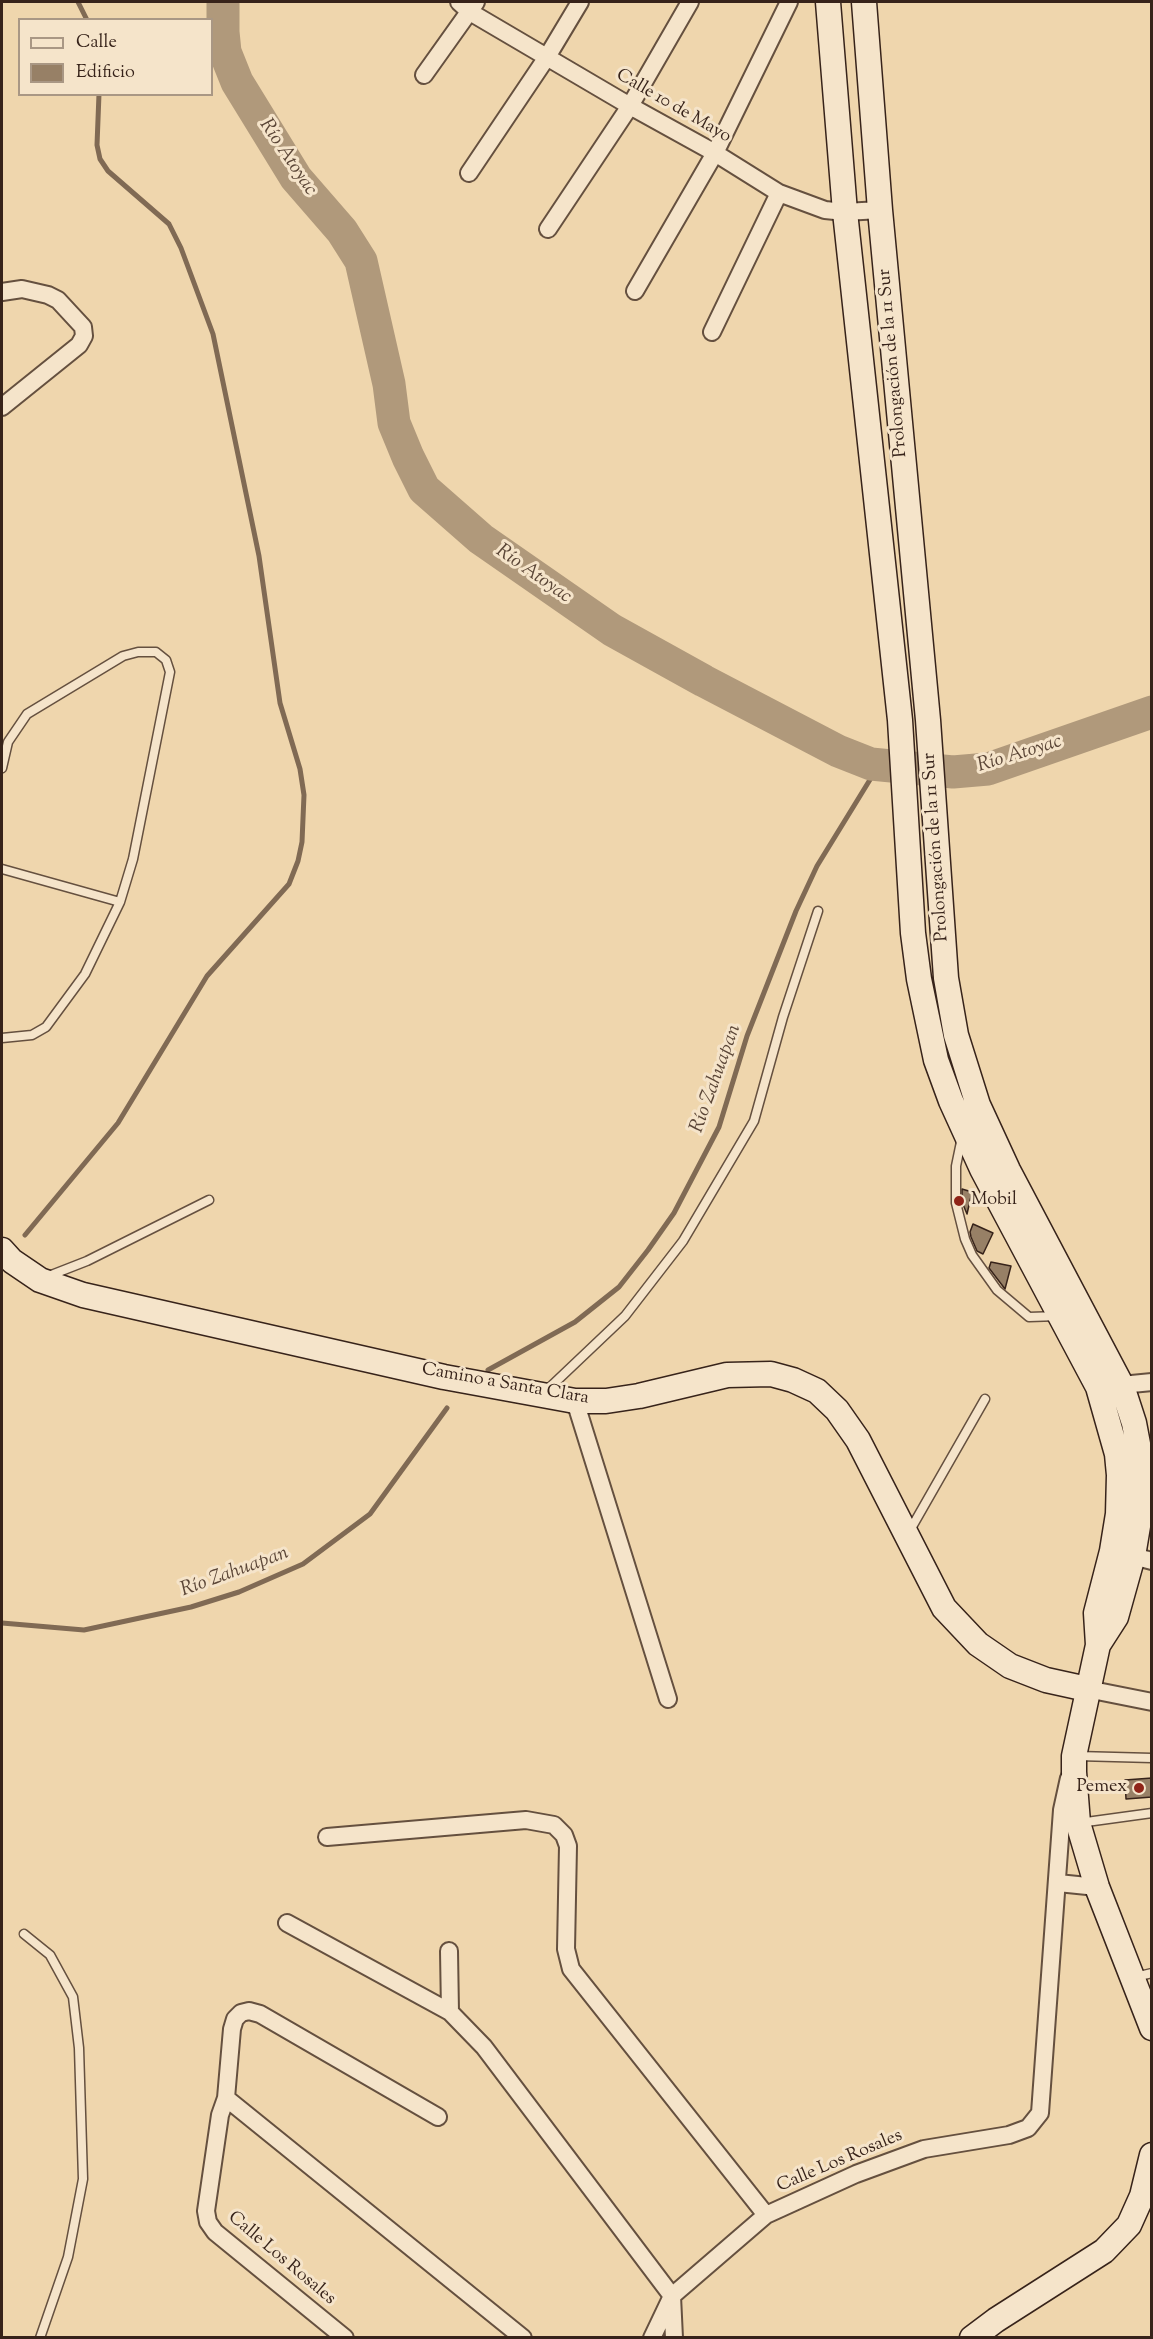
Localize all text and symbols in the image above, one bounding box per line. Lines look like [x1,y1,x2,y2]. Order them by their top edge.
legend [18,18,213,96]
text: Calle [76,30,117,56]
text: Edificio [76,60,135,86]
street label: Calle 10 de Mayo [612,65,734,149]
water label: Río Atoyac [253,115,321,201]
street label: Prolongación de la 11 Sur [875,268,913,458]
water label: Río Atoyac [490,540,576,610]
water label: Río Atoyac [975,731,1065,779]
street label: Prolongación de la 11 Sur [920,752,954,942]
water label: Río Zahuapan [686,1022,748,1136]
place label: Mobil [971,1190,1017,1212]
marker: Mobil [952,1194,966,1208]
street label: Camino a Santa Clara [420,1360,590,1410]
water label: Río Zahuapan [178,1542,292,1604]
place label: Pemex [1076,1777,1127,1799]
marker: Pemex [1132,1781,1146,1795]
street label: Calle Los Rosales [774,2126,906,2198]
street label: Calle Los Rosales [223,2208,339,2310]

